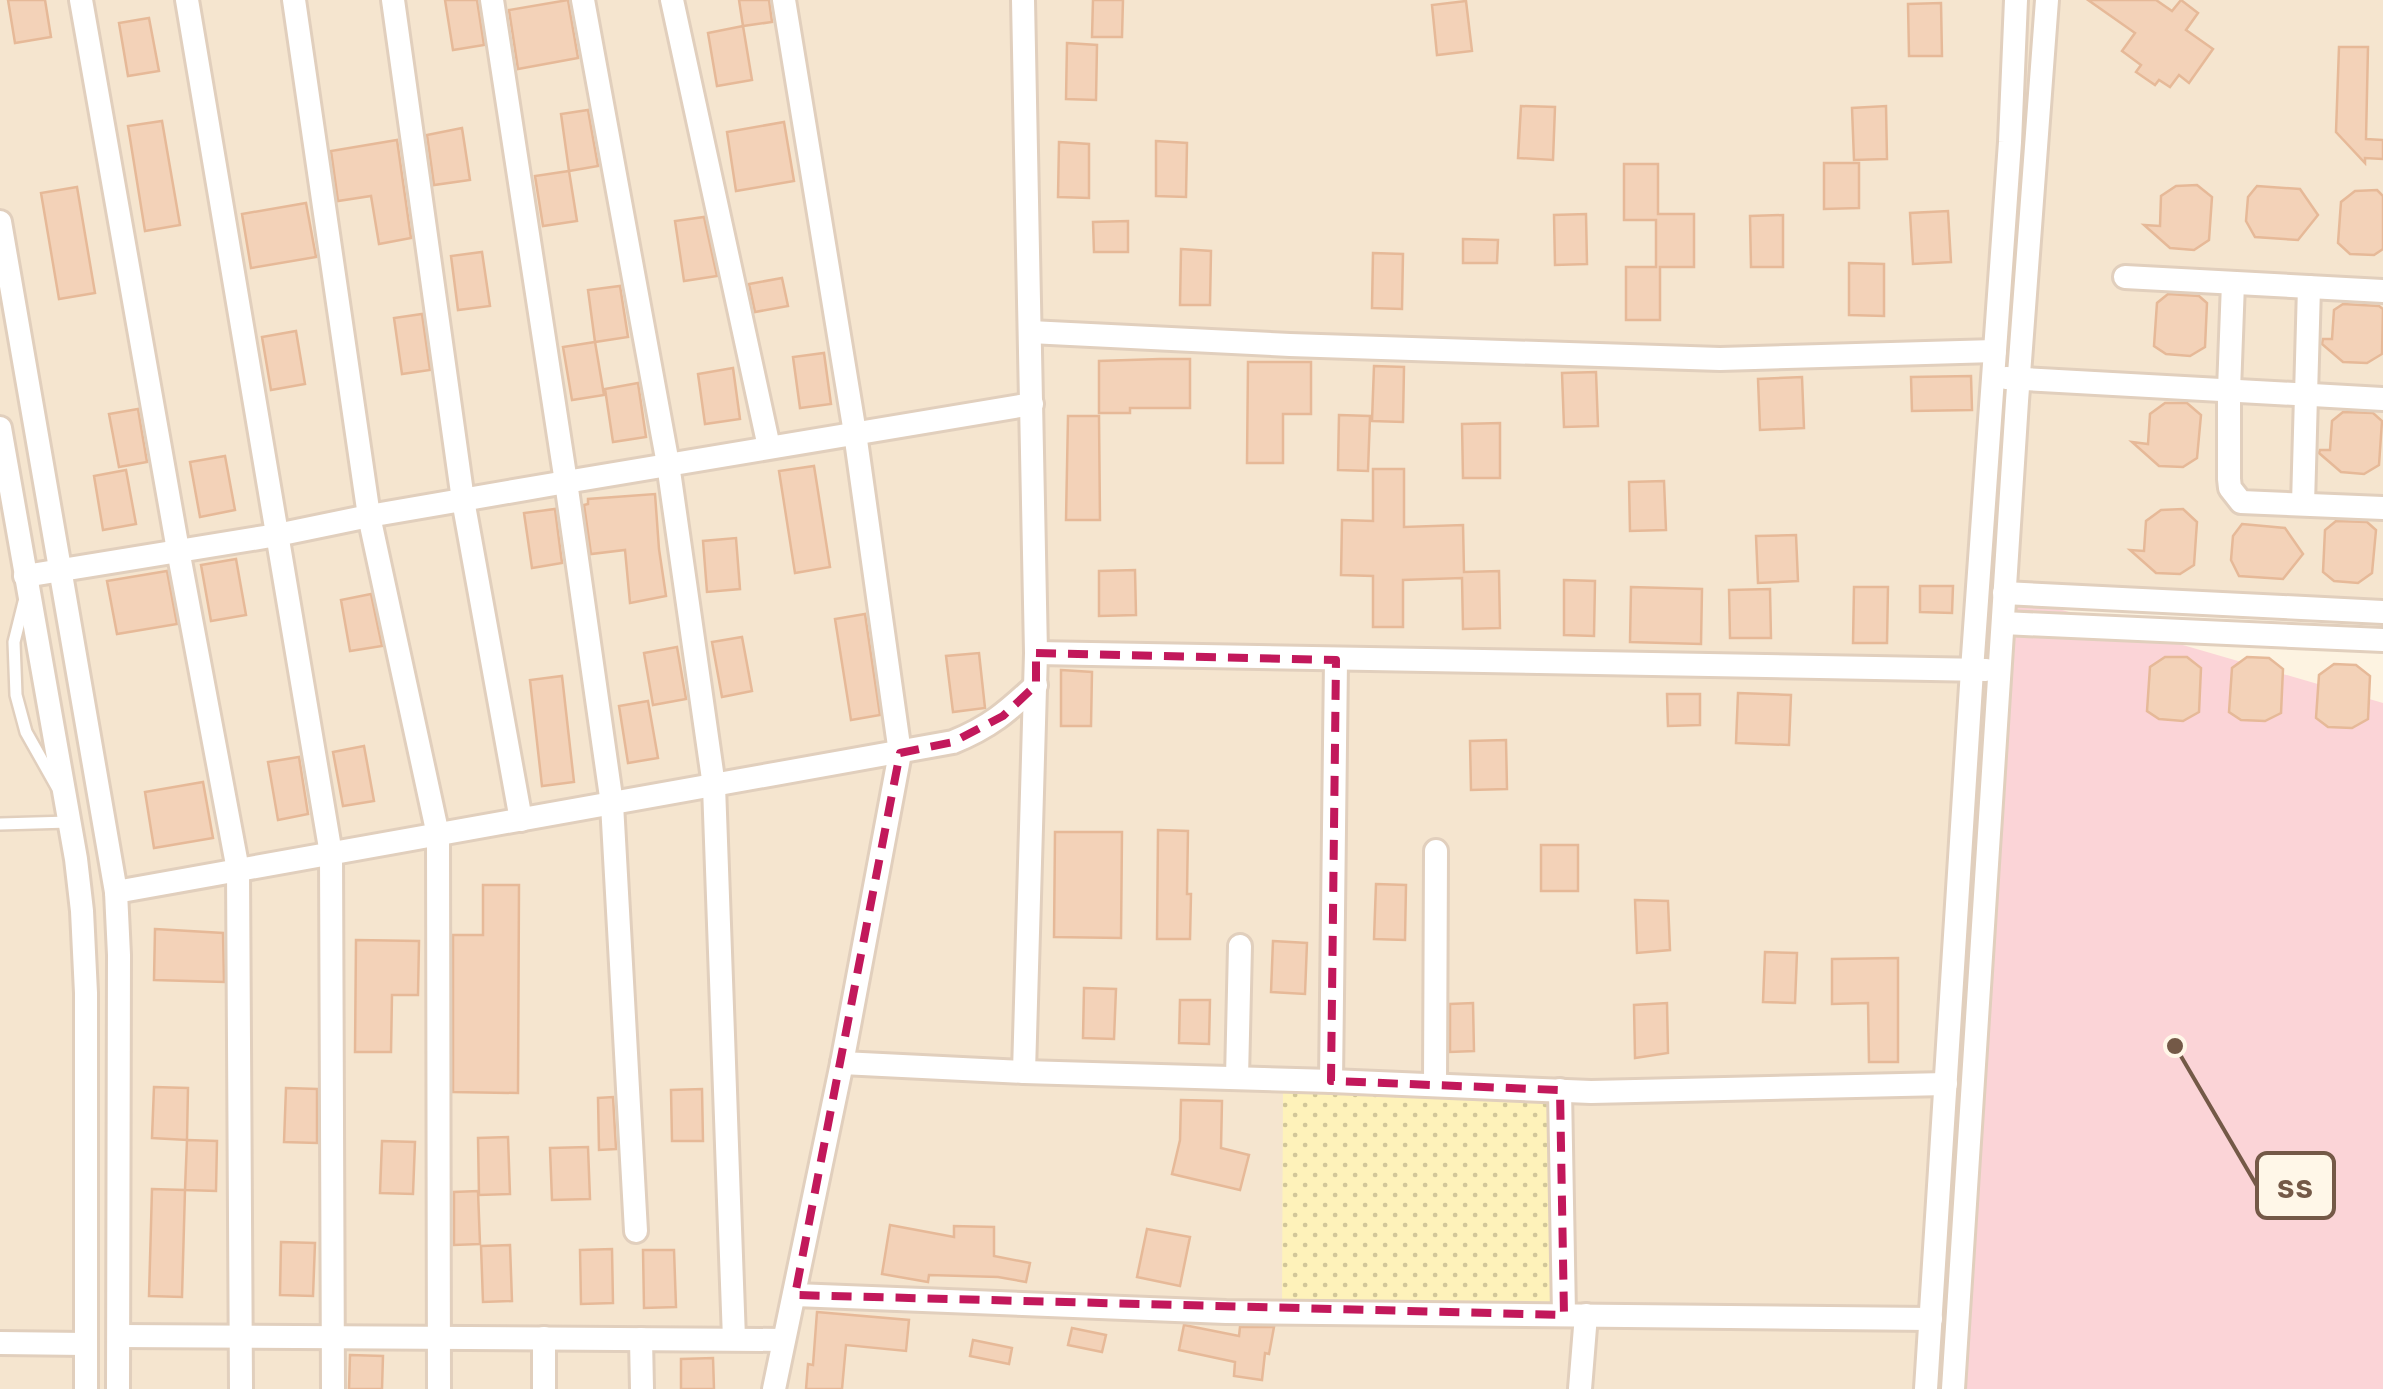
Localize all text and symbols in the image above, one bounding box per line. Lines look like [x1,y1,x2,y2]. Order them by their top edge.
callout: ss [2257,1153,2334,1218]
text: ss [2276,1163,2314,1209]

